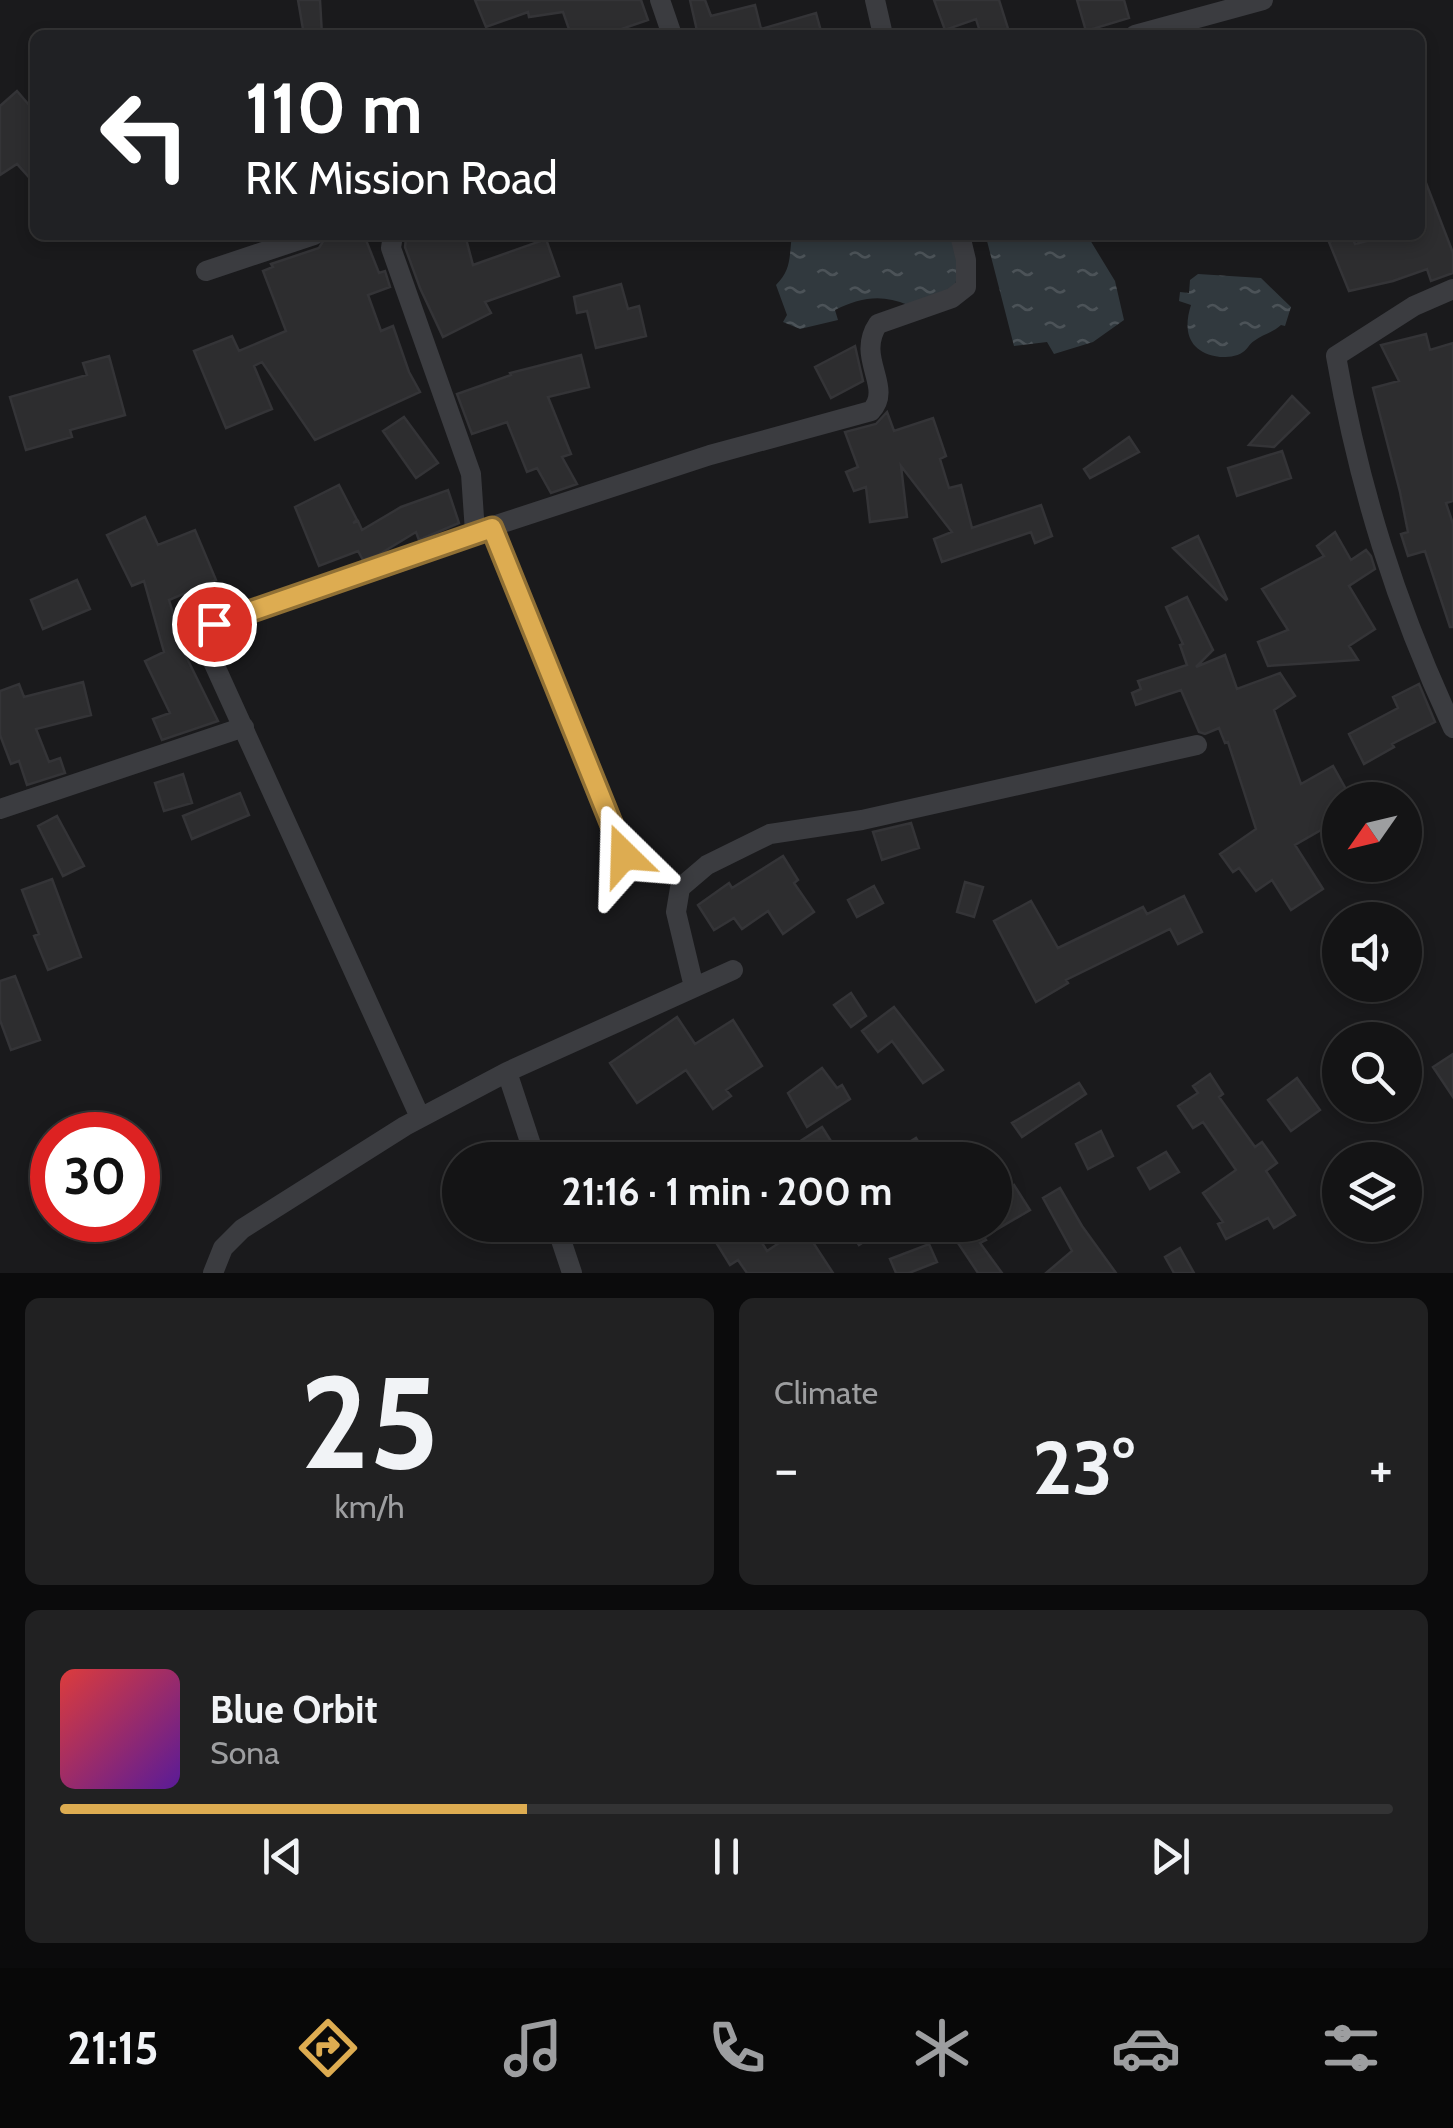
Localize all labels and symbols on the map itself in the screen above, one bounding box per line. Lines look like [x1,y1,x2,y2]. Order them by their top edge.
pin [172,582,257,667]
north arrow [1322,782,1422,882]
position arrow [572,803,676,907]
speed limit sign: 30 [30,1112,160,1242]

